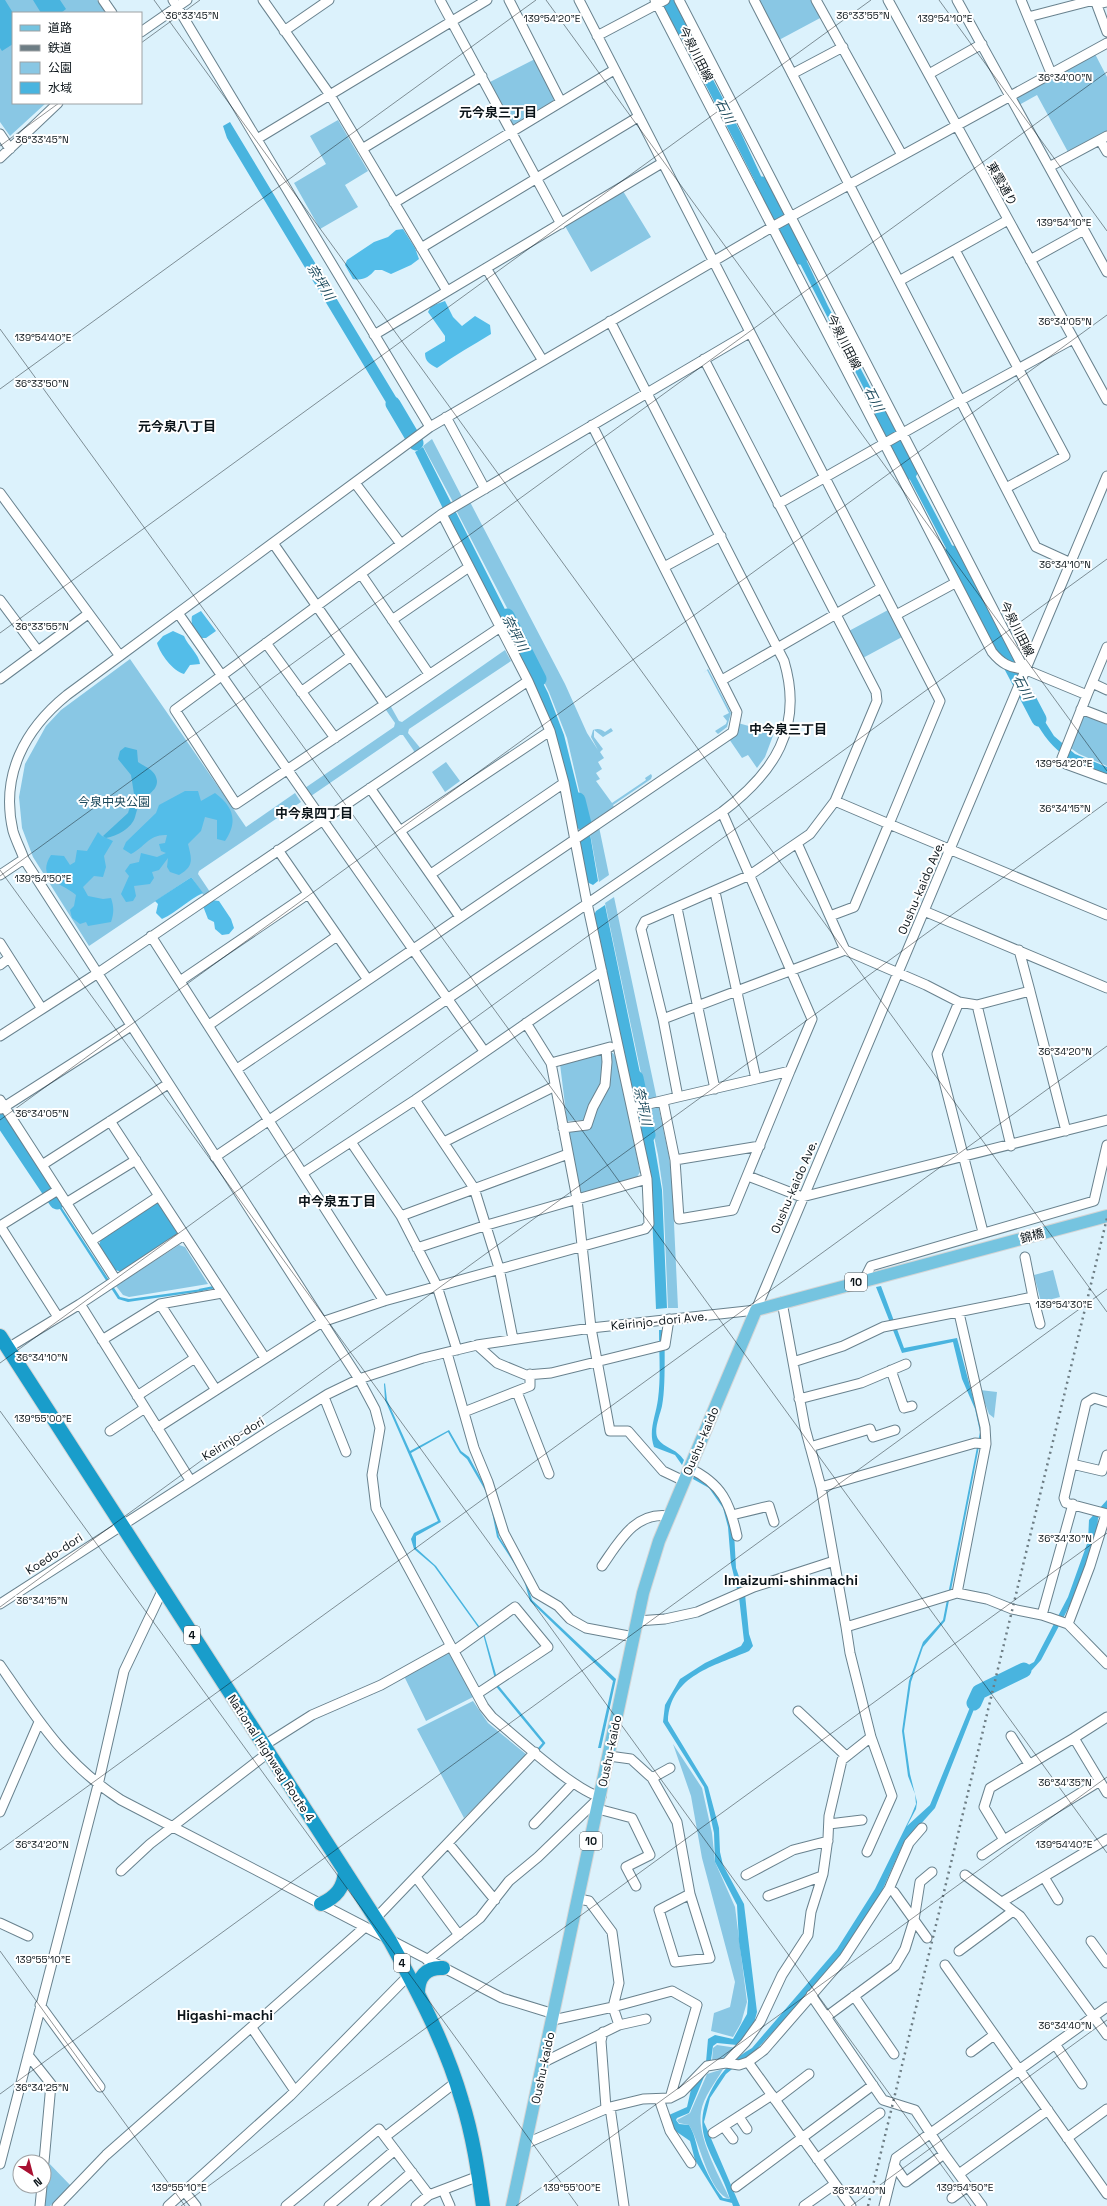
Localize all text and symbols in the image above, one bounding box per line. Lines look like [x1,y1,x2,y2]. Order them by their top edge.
text: 36°33'45"N [165,9,219,22]
text: 36°33'55"N [836,9,890,22]
legend [12,12,142,104]
text: 139°54'20"E [524,12,581,25]
text: 139°54'10"E [917,12,973,25]
text: 道路 [48,20,72,36]
street label: 今泉川田線 [675,24,717,84]
text: 鉄道 [48,40,72,56]
text: 公園 [48,60,72,76]
text: 36°34'00"N [1038,71,1092,84]
text: 水域 [48,80,72,96]
water label: 石川 [712,96,739,128]
district label: 元今泉三丁目 [459,104,537,121]
text: 36°33'45"N [15,133,69,146]
street label: 東雲通り [983,159,1021,209]
text: 139°54'10"E [1036,216,1092,229]
water label: 奈坪川 [304,261,339,305]
street label: 今泉川田線 [823,312,865,372]
text: 36°34'05"N [1038,315,1092,328]
text: 139°54'40"E [15,331,72,344]
text: 36°33'50"N [15,377,69,390]
water label: 石川 [861,384,888,416]
district label: 元今泉八丁目 [138,418,216,435]
text: 36°34'10"N [1039,558,1091,571]
street label: 今泉川田線 [996,599,1038,659]
water label: 奈坪川 [499,612,532,656]
text: 36°33'55"N [15,620,69,633]
water label: 石川 [1010,672,1037,704]
district label: 中今泉三丁目 [749,721,827,738]
text: 139°54'20"E [1036,757,1093,770]
park label: 今泉中央公園 [78,794,150,810]
text: 36°34'15"N [1039,802,1091,815]
district label: 中今泉四丁目 [275,805,353,822]
street label: Oushu-kaido Ave. [894,839,948,937]
text: 139°54'50"E [15,872,72,885]
text: 36°34'20"N [1038,1045,1092,1058]
water label: 奈坪川 [631,1085,656,1129]
text: 36°34'05"N [15,1107,69,1120]
street label: Oushu-kaido Ave. [767,1138,821,1236]
district label: 中今泉五丁目 [298,1193,376,1210]
street label: 錦橋 [1018,1225,1046,1247]
road number: 10 [845,1273,867,1291]
text: 139°54'30"E [1036,1298,1093,1311]
street label: Keirinjo-dori Ave. [610,1308,708,1334]
text: 36°34'10"N [16,1351,68,1364]
street label: Oushu-kaido [679,1404,723,1478]
text: 139°55'00"E [14,1412,72,1425]
street label: Keirinjo-dori [199,1414,267,1464]
street label: Koedo-dori [22,1530,86,1578]
text: 36°34'30"N [1038,1532,1092,1545]
district label: Imaizumi-shinmachi [724,1571,858,1589]
text: 36°34'15"N [16,1594,68,1607]
road number: 4 [184,1626,200,1644]
street label: National Highway Route 4 [224,1691,318,1825]
street label: Oushu-kaido [595,1714,625,1788]
text: 36°34'35"N [1038,1776,1092,1789]
road number: 10 [580,1832,602,1850]
text: 36°34'20"N [15,1838,69,1851]
text: 139°54'40"E [1036,1838,1093,1851]
text: 139°55'10"E [15,1953,71,1966]
road number: 4 [394,1954,410,1972]
district label: Higashi-machi [177,2006,273,2024]
text: 36°34'40"N [1038,2019,1092,2032]
street label: Oushu-kaido [528,2031,558,2105]
text: 36°34'25"N [15,2081,69,2094]
north arrow [12,2154,52,2194]
text: N [31,2174,45,2190]
text: 139°55'10"E [151,2181,207,2194]
text: 139°55'00"E [543,2181,601,2194]
text: 139°54'50"E [937,2181,994,2194]
text: 36°34'40"N [832,2184,886,2197]

